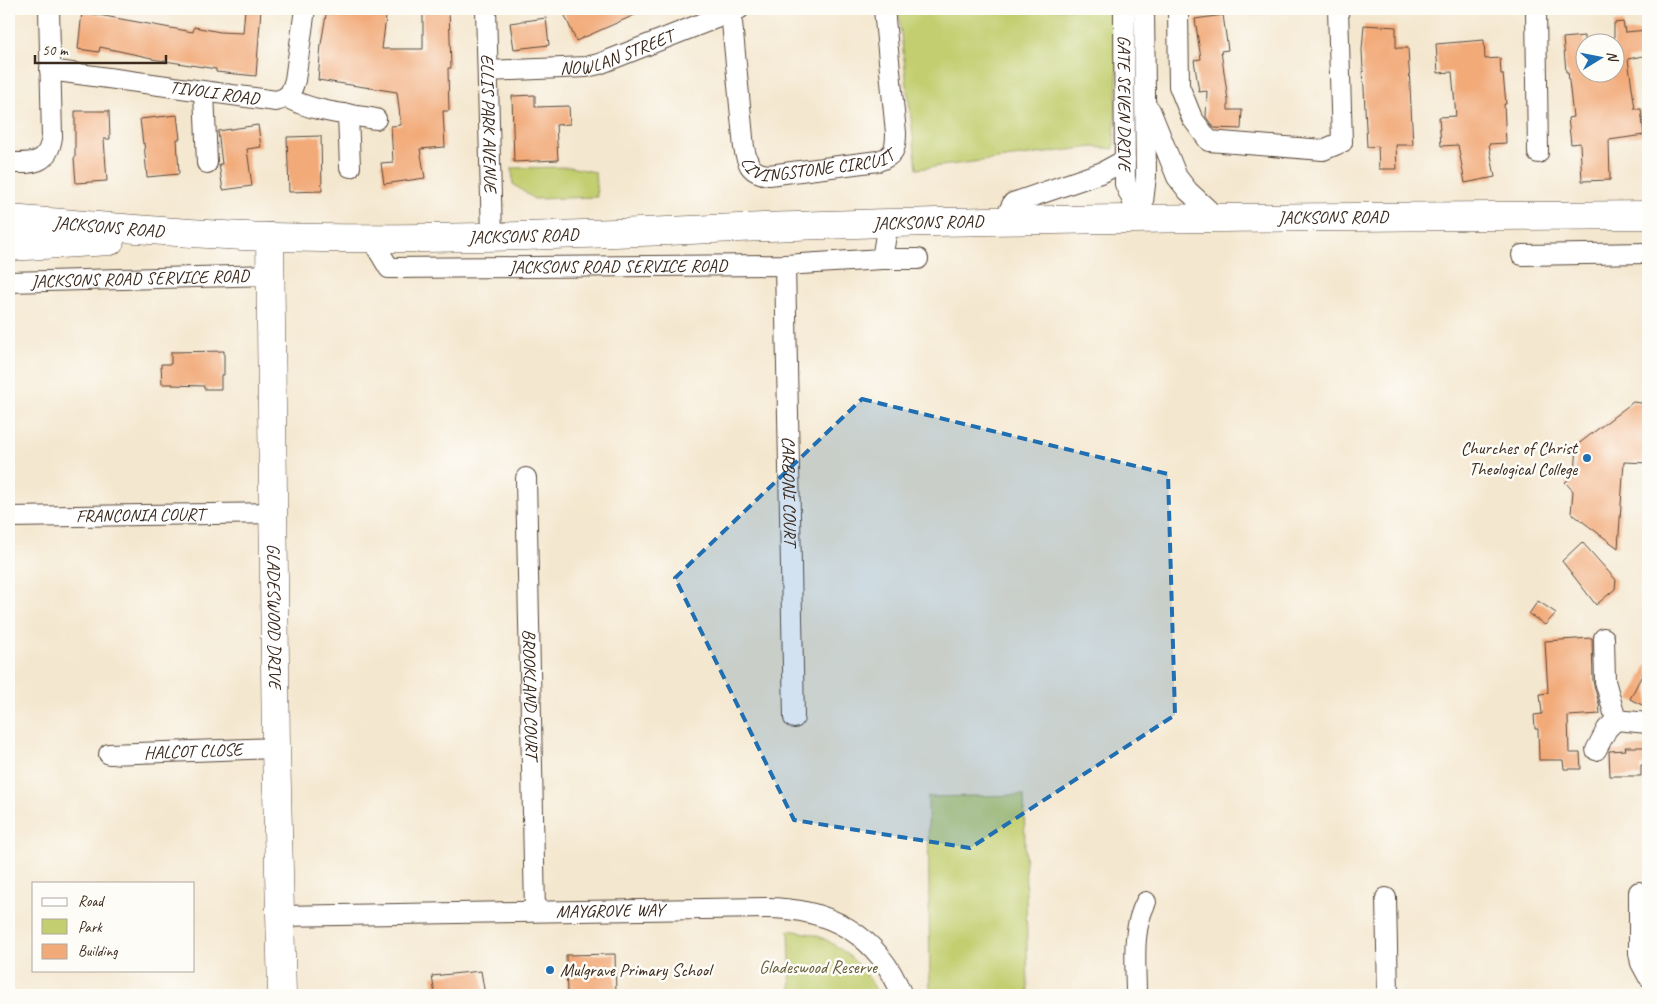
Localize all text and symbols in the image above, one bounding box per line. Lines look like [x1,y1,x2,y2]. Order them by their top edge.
street label: NOWLAN STREET [559,23,681,79]
scale bar [35,32,166,64]
north arrow [1574,32,1624,82]
street label: GATE SEVEN DRIVE [1113,35,1136,173]
text: 50 m [42,41,69,60]
text: N [1603,50,1622,64]
street label: ELLIS PARK AVENUE [476,54,502,195]
street label: TIVOLI ROAD [168,76,262,110]
street label: LIVINGSTONE CIRCUIT [742,136,898,160]
text: LIVINGSTONE CIRCUIT [736,142,902,187]
street label: JACKSONS ROAD [1277,206,1390,228]
street label: JACKSONS ROAD [872,210,985,234]
street label: JACKSONS ROAD [52,211,166,242]
street label: JACKSONS ROAD [467,223,581,248]
street label: JACKSONS ROAD SERVICE ROAD [508,254,729,278]
street label: JACKSONS ROAD SERVICE ROAD [30,265,251,292]
street label: CARBONI COURT [777,436,802,550]
place label: Churches of Christ Theological College [1461,437,1579,480]
marker: Churches of Christ Theological College [1581,452,1593,464]
street label: FRANCONIA COURT [76,503,209,527]
street label: GLADESWOOD DRIVE [263,544,286,690]
street label: BROOKLAND COURT [518,629,543,764]
street label: HALCOT CLOSE [143,738,245,764]
legend [32,882,195,972]
text: Road [78,892,105,911]
street label: MAYGROVE WAY [556,899,668,922]
text: Park [78,918,103,937]
text: Building [78,942,118,961]
park label: Gladeswood Reserve [759,956,878,978]
place label: Mulgrave Primary School [560,959,714,981]
marker: Mulgrave Primary School [544,964,556,976]

